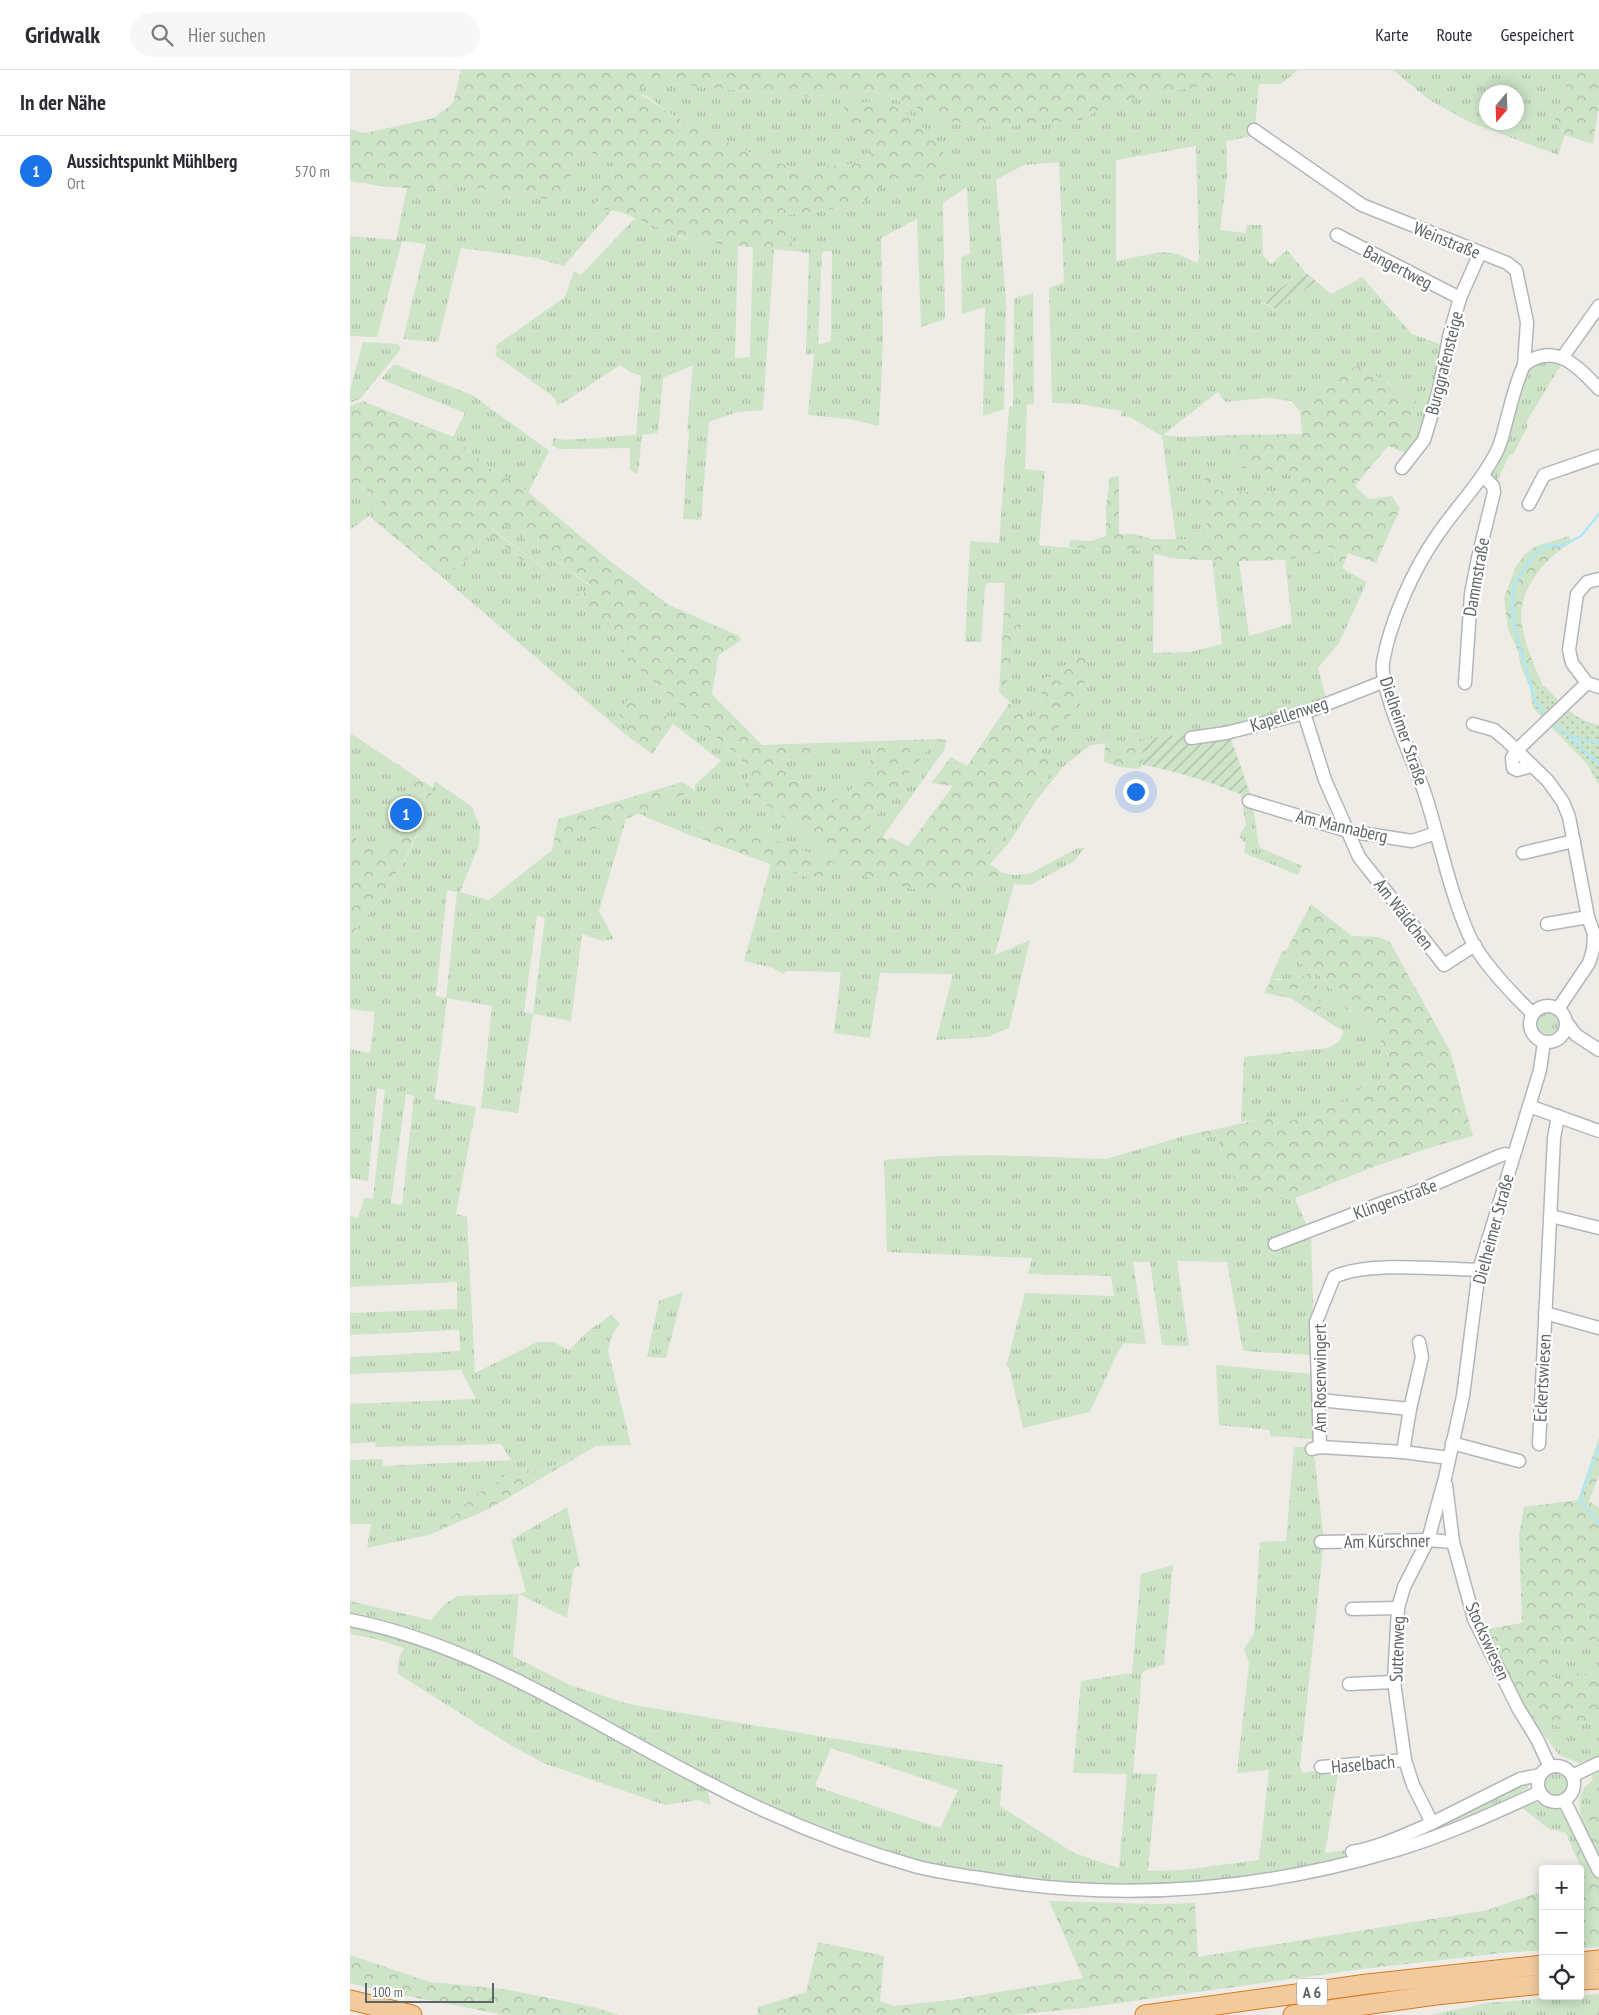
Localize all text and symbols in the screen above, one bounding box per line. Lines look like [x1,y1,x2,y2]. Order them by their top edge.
search box [130,12,480,57]
text: Gridwalk [25,19,100,50]
icon: search [148,21,176,49]
text: Hier suchen [188,23,265,47]
text: Karte [1375,23,1409,46]
text: Route [1437,23,1472,46]
text: Gespeichert [1500,23,1574,46]
north arrow [1479,85,1524,130]
text: In der Nähe [20,89,106,116]
text: Aussichtspunkt Mühlberg [67,149,237,173]
text: 1 [32,161,40,181]
text: 570 m [295,161,330,181]
text: Ort [67,173,85,193]
street label: Weinstraße [1410,216,1484,264]
street label: Bangertweg [1360,240,1436,294]
street label: Burggrafensteige [1420,309,1468,417]
street label: Dammstraße [1458,536,1494,618]
street label: Dielheimer Straße [1375,674,1433,788]
street label: Kapellenweg [1247,691,1331,737]
your location [1123,779,1149,805]
pin: 1 [390,795,422,833]
street label: Am Mannaberg [1294,804,1390,848]
street label: Am Wäldchen [1369,874,1439,954]
street label: Dielheimer Straße [1467,1171,1519,1287]
street label: Klingenstraße [1350,1173,1440,1225]
street label: Am Rosenwingert [1308,1323,1331,1433]
street label: Eckertswiesen [1528,1333,1556,1423]
street label: Am Kürschner [1344,1529,1430,1553]
street label: Stockswiesen [1461,1598,1515,1684]
street label: Suttenweg [1384,1616,1410,1682]
street label: Haselbach [1330,1750,1396,1778]
map controls [1539,1865,1584,2000]
button: + [1539,1865,1584,1910]
button: − [1539,1910,1584,1955]
button: locate [1539,1955,1584,2000]
road number: A 6 [1297,1978,1327,2005]
scale bar [365,1980,494,2003]
text: 100 m [372,1983,403,2001]

